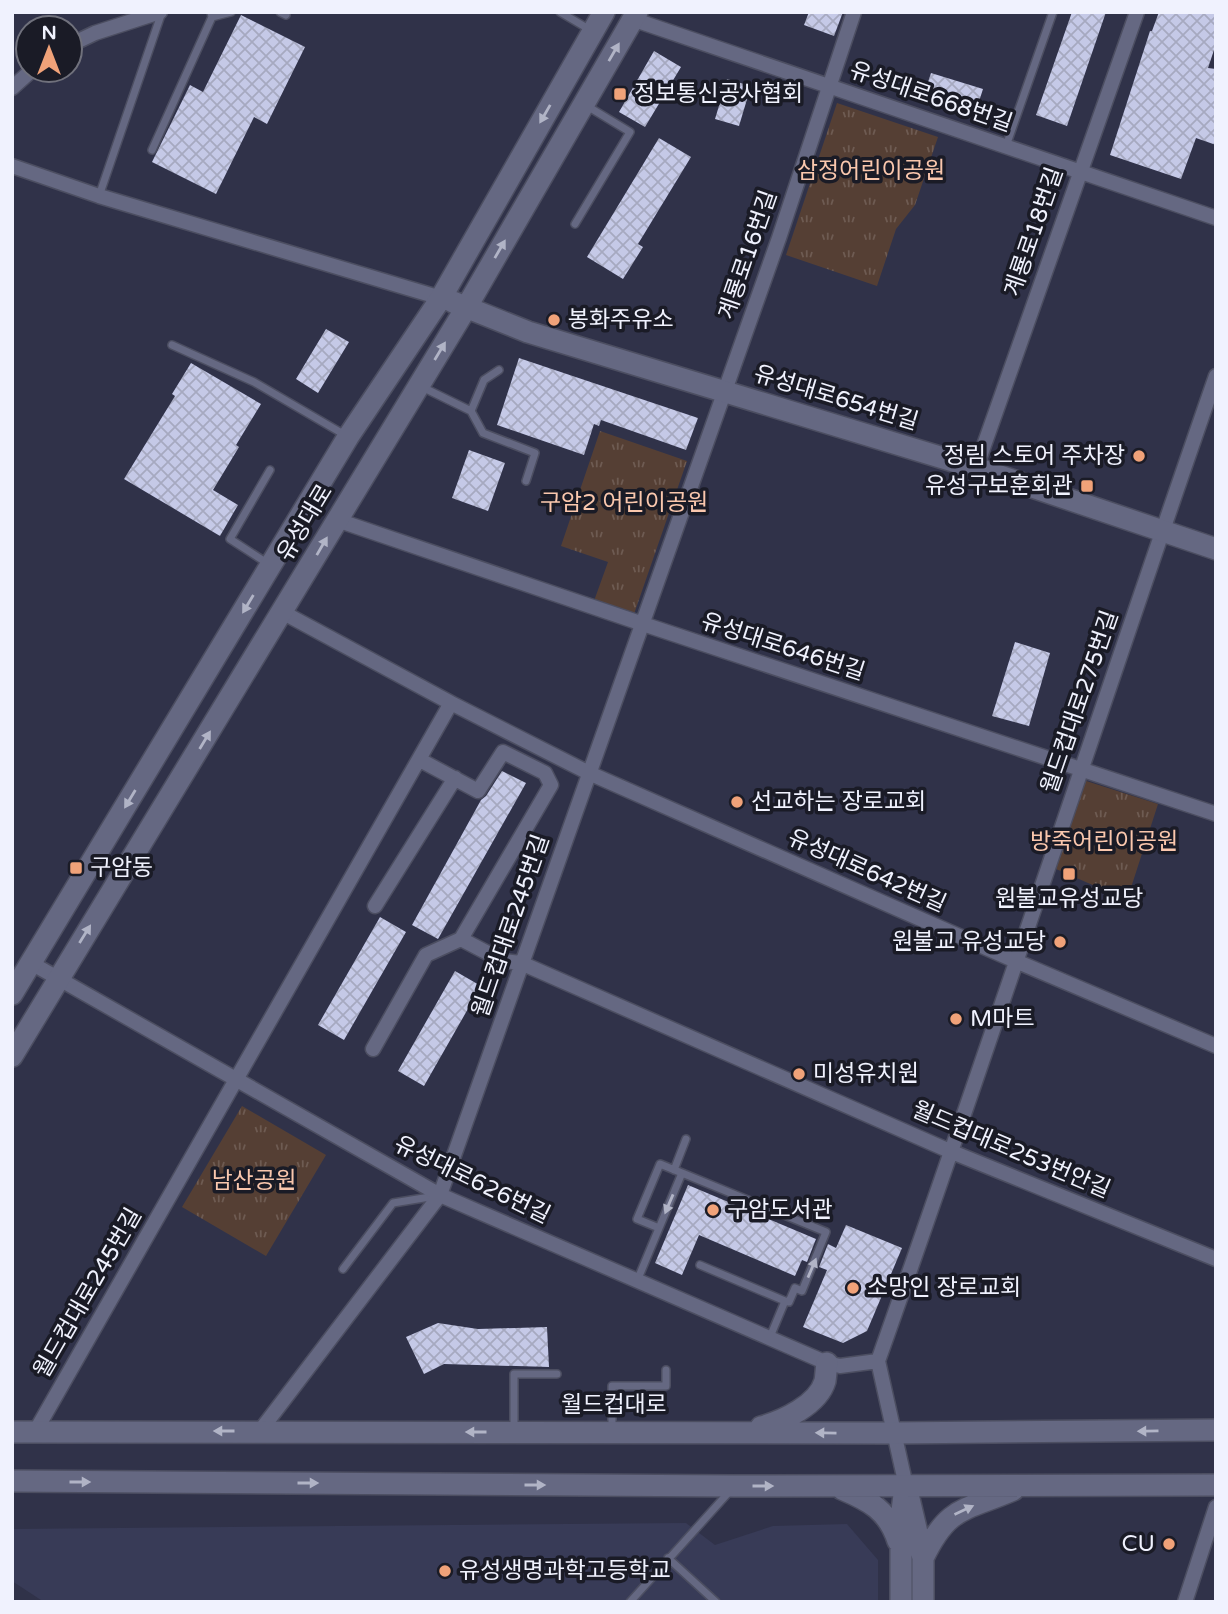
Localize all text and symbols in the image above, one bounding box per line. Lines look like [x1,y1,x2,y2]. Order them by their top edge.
north arrow [14,14,84,84]
text: N [41,22,57,44]
one-way arrow [608,42,620,61]
street label: 유성대로668번길 [846,56,1016,138]
place label: 정보통신공사협회 [634,80,803,108]
marker: 정보통신공사협회 [612,86,628,102]
one-way arrow [539,104,551,124]
park label: 삼정어린이공원 [797,157,945,185]
street label: 계룡로18번길 [999,164,1069,300]
street label: 계룡로16번길 [713,187,783,323]
one-way arrow [494,239,506,258]
place label: 봉화주유소 [568,306,674,334]
marker: 봉화주유소 [546,312,562,328]
one-way arrow [433,341,446,360]
street label: 유성대로654번길 [750,360,922,436]
place label: 정림 스토어 주차장 [944,442,1125,470]
marker: 정림 스토어 주차장 [1131,448,1147,464]
place label: 유성구보훈회관 [925,472,1073,500]
marker: 유성구보훈회관 [1079,478,1095,494]
street label: 유성대로 [271,480,339,566]
park label: 구암2 어린이공원 [540,489,708,517]
one-way arrow [316,536,329,555]
one-way arrow [241,594,254,613]
street label: 유성대로646번길 [698,607,868,687]
street label: 월드컵대로275번길 [1036,607,1124,797]
one-way arrow [198,731,211,750]
place label: 선교하는 장로교회 [751,788,926,816]
one-way arrow [123,789,136,808]
marker: 선교하는 장로교회 [729,794,745,810]
street label: 유성대로642번길 [784,824,950,918]
park label: 방죽어린이공원 [1030,828,1178,856]
street label: 월드컵대로245번길 [467,831,555,1021]
place label: 구암동 [90,854,153,882]
marker: 구암동 [68,860,84,876]
marker: 원불교유성교당 [1061,866,1077,882]
place label: 원불교유성교당 [995,885,1143,913]
one-way arrow [79,924,92,944]
place label: 원불교 유성교당 [892,928,1046,956]
marker: 원불교 유성교당 [1052,934,1068,950]
place label: M마트 [970,1005,1035,1033]
marker: M마트 [948,1011,964,1027]
place label: 미성유치원 [813,1060,919,1088]
marker: 미성유치원 [791,1066,807,1082]
street label: 월드컵대로253번안길 [908,1096,1114,1204]
street label: 유성대로626번길 [389,1130,555,1230]
park label: 남산공원 [212,1167,296,1195]
one-way arrow [664,1194,675,1215]
place label: 구암도서관 [727,1196,833,1224]
marker: 구암도서관 [705,1202,721,1218]
street label: 월드컵대로245번길 [28,1203,148,1383]
one-way arrow [806,1257,817,1278]
place label: 소망인 장로교회 [867,1274,1021,1302]
marker: 소망인 장로교회 [845,1280,861,1296]
street label: 월드컵대로 [561,1391,667,1419]
one-way arrow [213,1425,235,1437]
one-way arrow [1136,1425,1158,1437]
one-way arrow [465,1426,487,1437]
one-way arrow [815,1427,837,1438]
one-way arrow [70,1476,92,1488]
one-way arrow [297,1477,319,1489]
one-way arrow [525,1479,547,1491]
one-way arrow [752,1480,774,1492]
one-way arrow [954,1504,974,1516]
place label: CU [1122,1530,1155,1558]
marker: CU [1161,1536,1177,1552]
place label: 유성생명과학고등학교 [459,1557,671,1585]
marker: 유성생명과학고등학교 [437,1563,453,1579]

